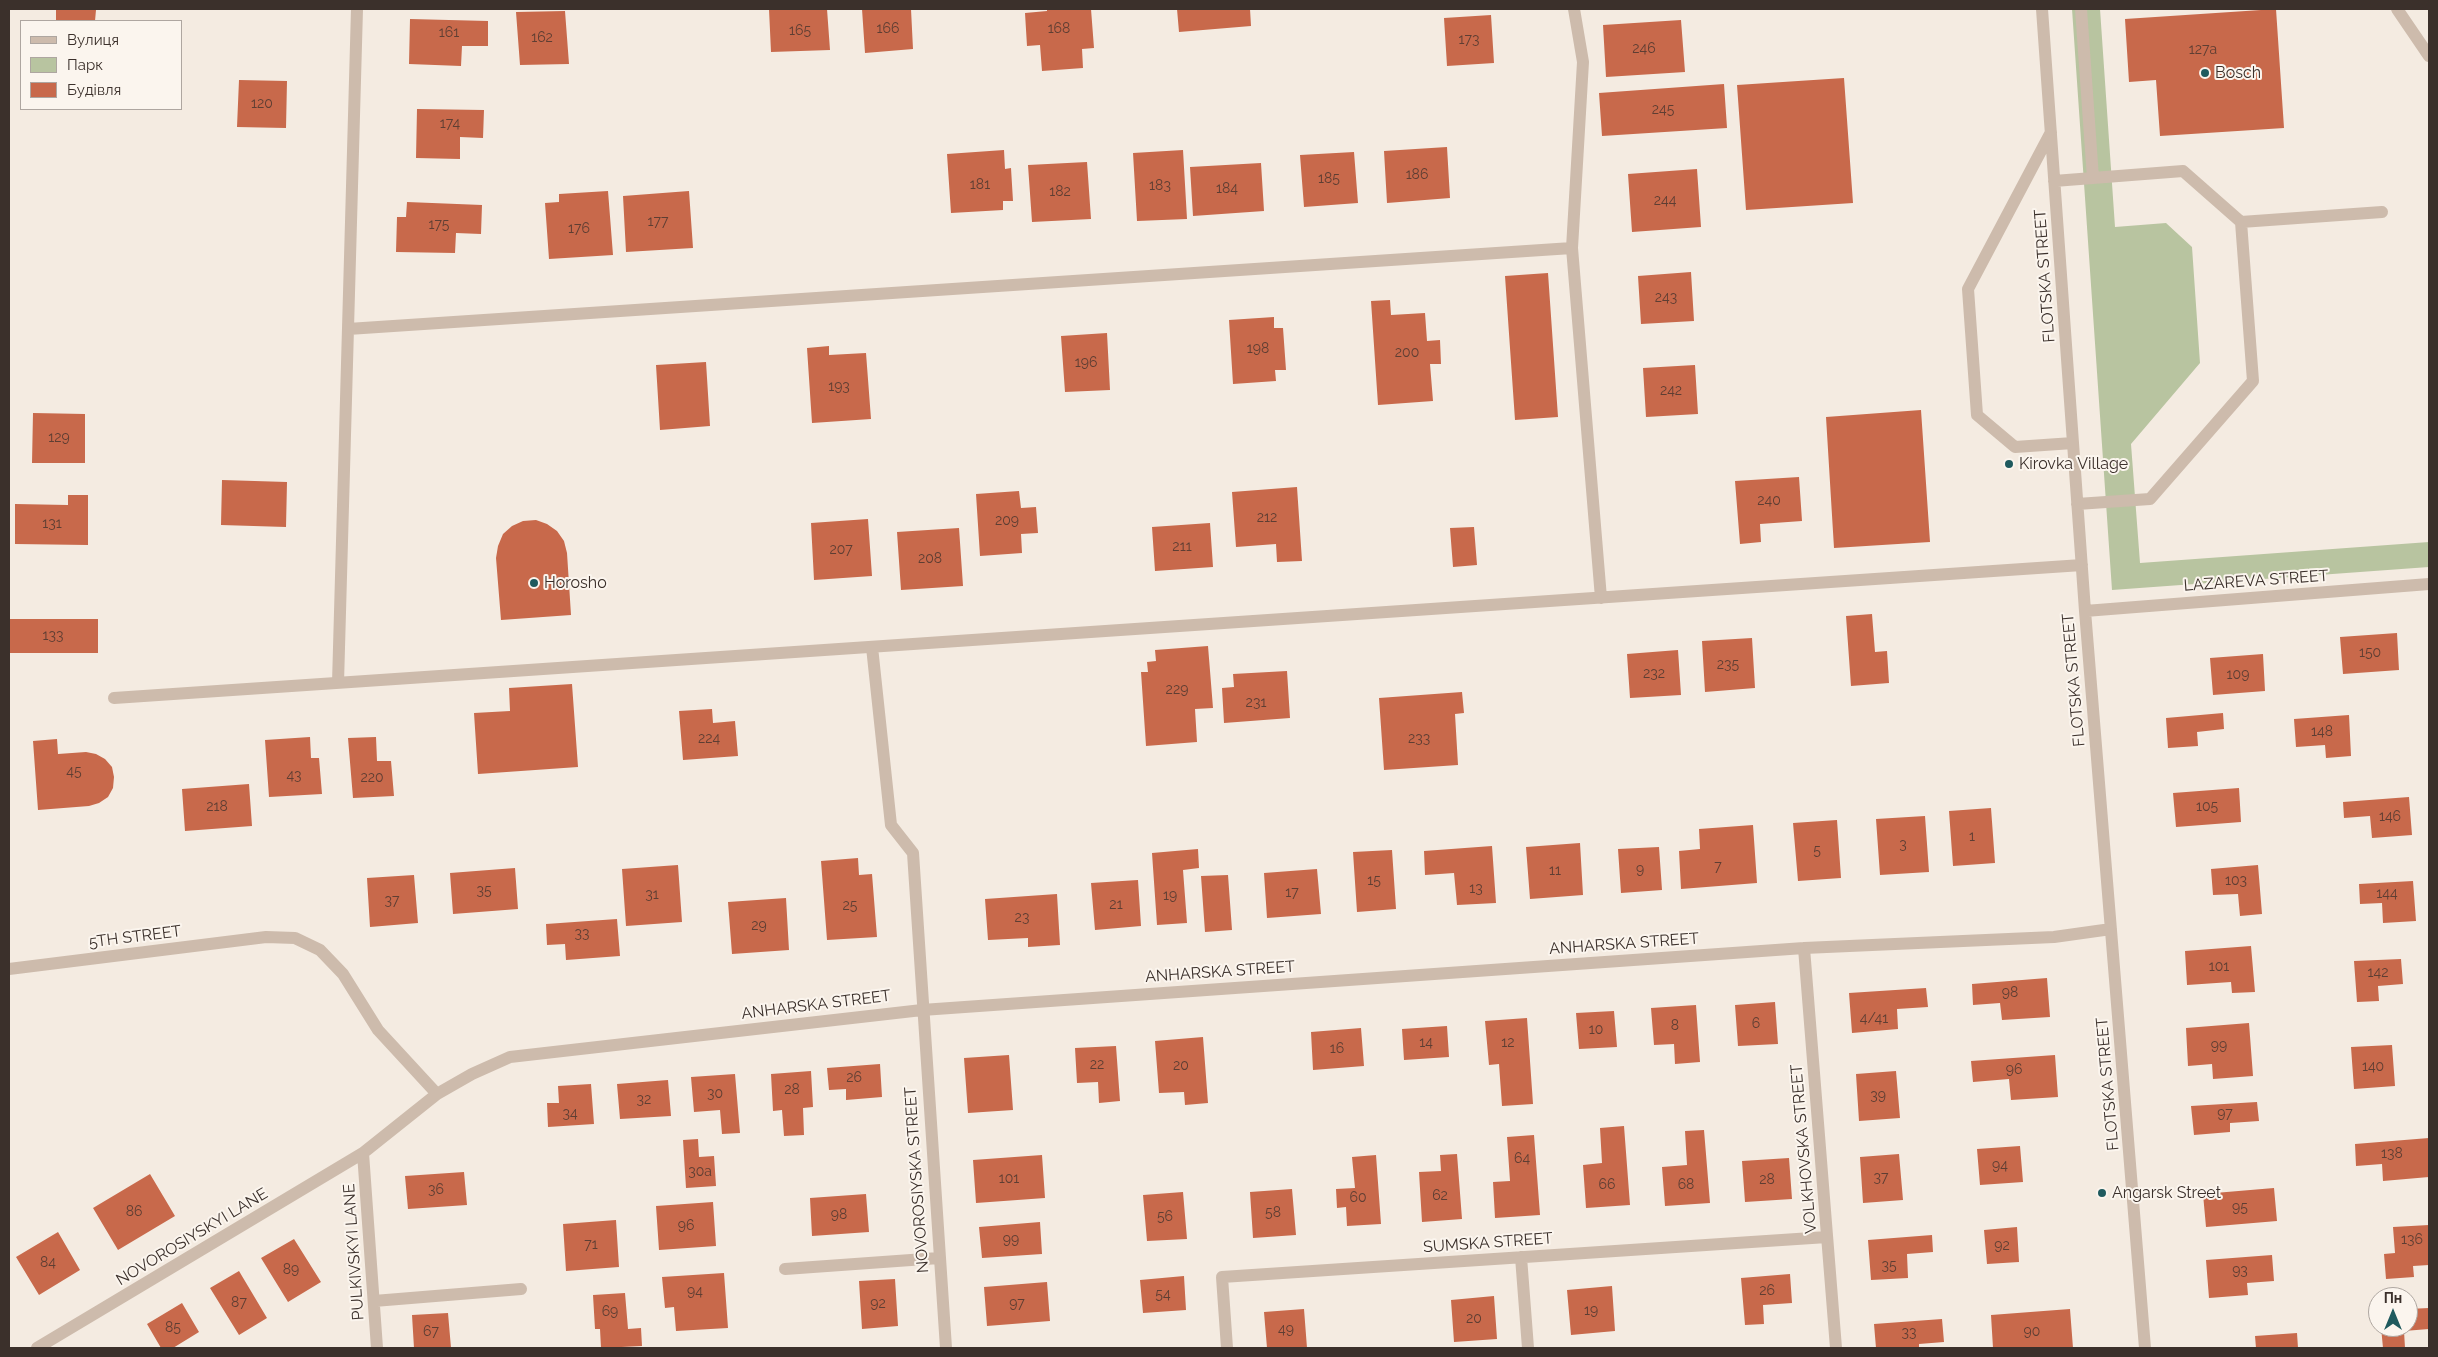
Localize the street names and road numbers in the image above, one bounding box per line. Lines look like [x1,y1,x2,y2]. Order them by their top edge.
street label: FLOTSKA STREET [2031,209,2059,343]
street label: LAZAREVA STREET [2183,566,2329,596]
street label: FLOTSKA STREET [2059,613,2089,747]
street label: 5TH STREET [88,922,182,952]
street label: ANHARSKA STREET [1548,929,1700,959]
street label: ANHARSKA STREET [1144,957,1296,987]
street label: ANHARSKA STREET [740,986,892,1024]
street label: FLOTSKA STREET [2093,1017,2123,1151]
street label: VOLKHOVSKA STREET [1787,1063,1821,1235]
street label: NOVOROSIYSKA STREET [901,1086,933,1274]
street label: PULKIVSKYI LANE [340,1183,368,1321]
street label: NOVOROSIYSKYI LANE [113,1184,271,1290]
street label: SUMSKA STREET [1423,1229,1553,1257]

